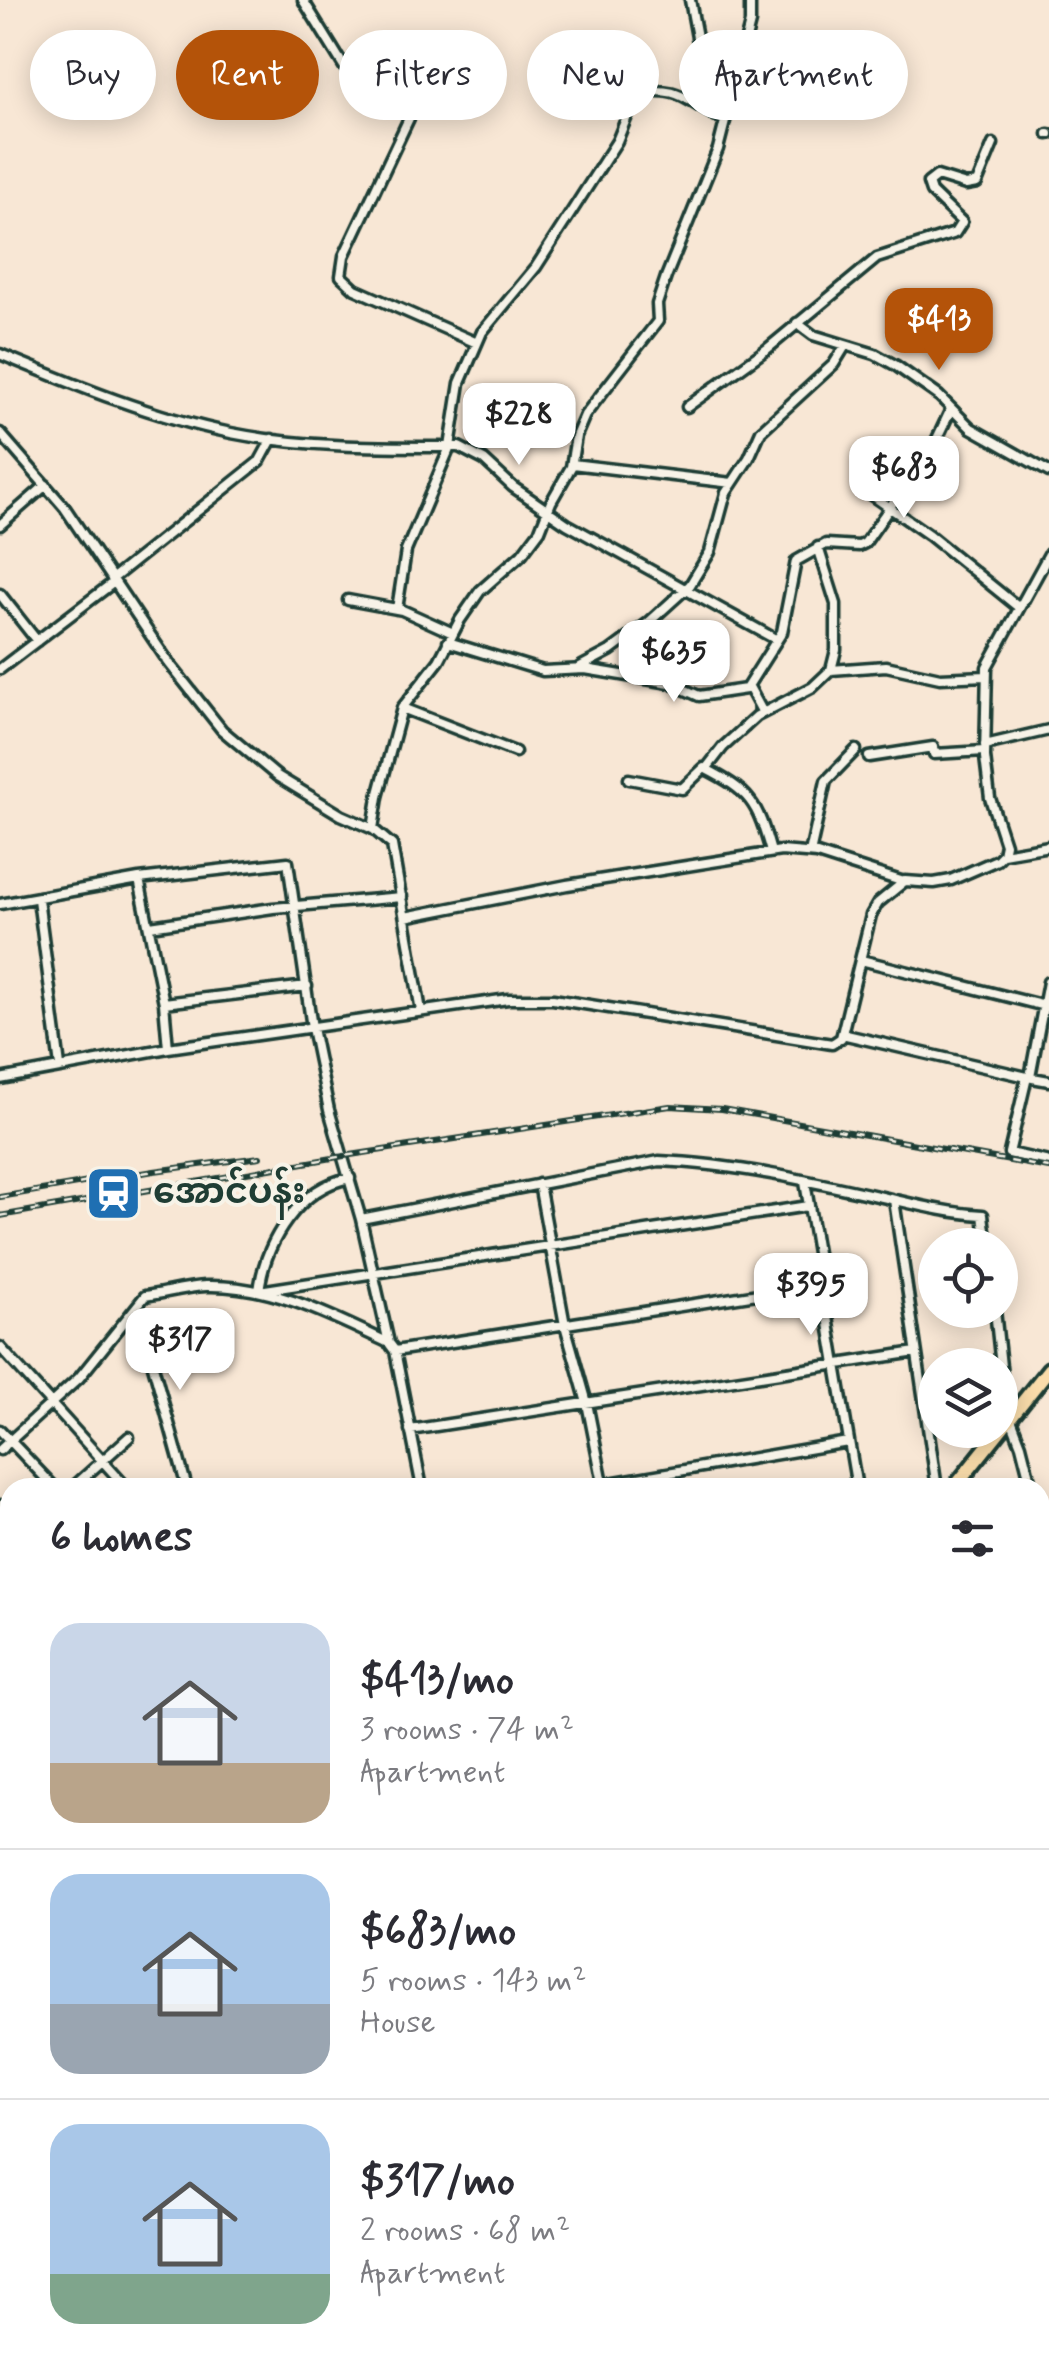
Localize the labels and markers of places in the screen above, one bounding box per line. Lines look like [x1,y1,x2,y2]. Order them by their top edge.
pin: $413 [880,288,998,373]
pin: $228 [460,383,578,468]
pin: $683 [845,436,963,521]
pin: $635 [615,620,733,705]
station icon: အောင်ပန်း [84,1163,144,1223]
place label: အောင်ပန်း [153,1166,306,1220]
pin: $395 [752,1253,870,1338]
pin: $317 [121,1308,239,1393]

